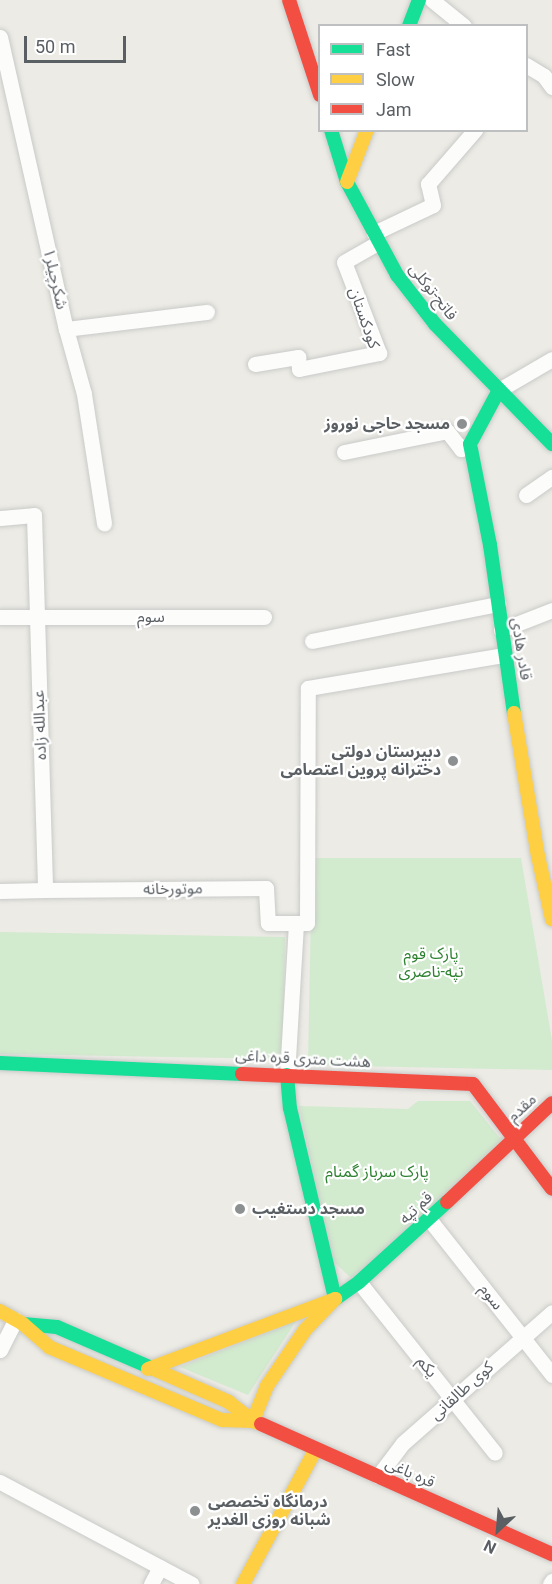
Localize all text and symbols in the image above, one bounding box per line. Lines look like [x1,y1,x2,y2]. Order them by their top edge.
scale bar [27,24,129,62]
legend [318,24,528,132]
text: 50 m [35,36,75,57]
text: Fast [376,39,411,60]
text: Slow [376,69,415,90]
text: Jam [376,99,412,120]
street label: شکرچیلر۱ [39,247,71,311]
street label: فاتح-توکلی [405,260,461,324]
street label: کودکستان [345,285,383,351]
place label: مسجد حاجی نوروز [324,414,450,434]
marker: مسجد حاجی نوروز [455,417,469,431]
street label: سوم [137,607,165,627]
street label: قادر هادی [507,616,535,682]
street label: عبدالله زاده [29,690,51,760]
place label: دبیرستان دولتی دخترانه پروین اعتصامی [280,742,441,780]
marker: دبیرستان دولتی دخترانه پروین اعتصامی [446,754,460,768]
street label: موتورخانه [143,879,203,899]
park label: پارک قوم تپه-ناصری [399,944,463,982]
street label: هشت متری قره داغی [235,1046,371,1072]
street label: مقدم [504,1090,540,1126]
park label: پارک سرباز گمنام [325,1162,429,1182]
street label: قم تپه [395,1188,437,1228]
place label: مسجد دستغیب [252,1199,365,1219]
marker: مسجد دستغیب [233,1202,247,1216]
street label: سوم [475,1280,507,1314]
street label: یکم [413,1352,441,1382]
street label: کوی طالقانی [426,1358,498,1424]
street label: قره باغی [382,1454,438,1492]
place label: درمانگاه تخصصی شبانه روزی الغدیر [208,1492,331,1530]
north arrow [468,1500,528,1560]
marker: درمانگاه تخصصی شبانه روزی الغدیر [186,1502,204,1520]
text: N [481,1536,499,1558]

